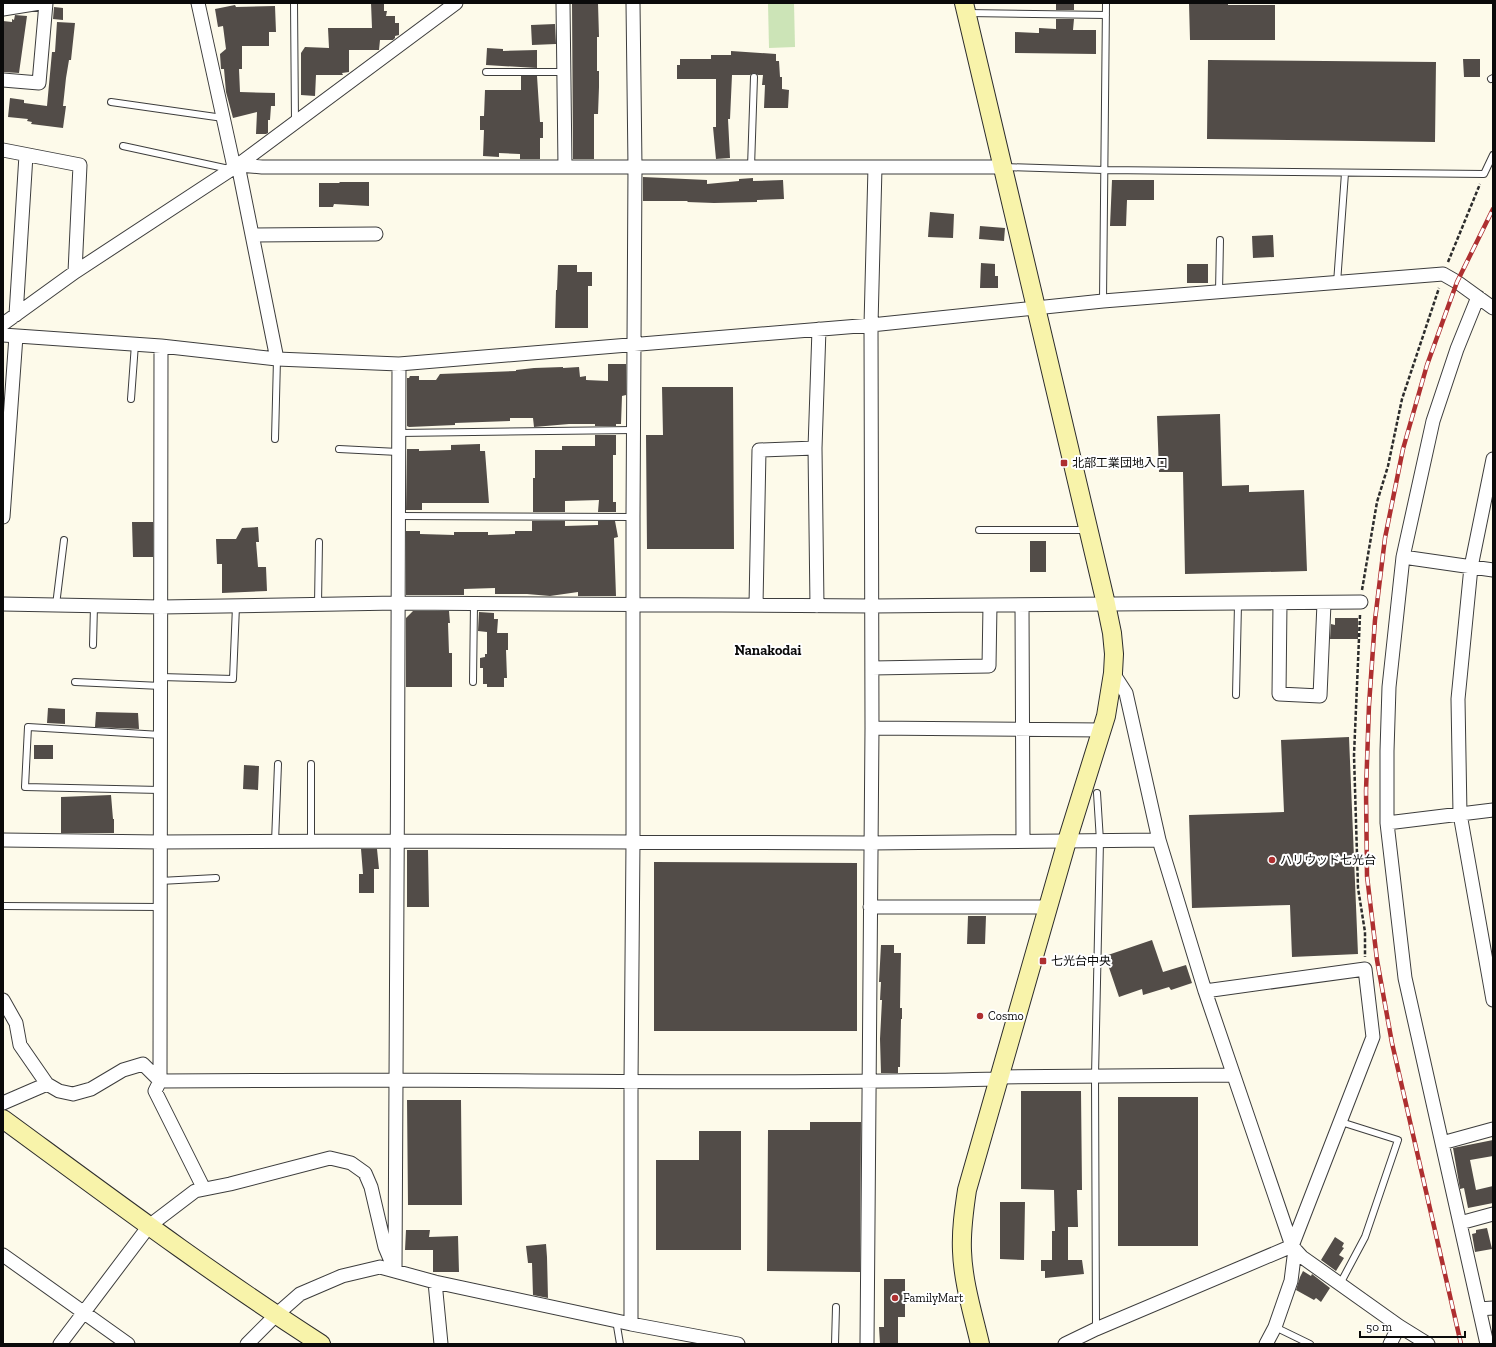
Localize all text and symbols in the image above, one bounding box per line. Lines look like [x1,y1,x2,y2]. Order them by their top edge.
place label: 北部工業団地入口 [1072,456,1168,470]
marker: 北部工業団地入口 [1059,458,1069,468]
district label: Nanakodai [735,642,802,659]
place label: ハリウッド七光台 [1280,853,1376,867]
marker: ハリウッド七光台 [1267,855,1277,865]
place label: 七光台中央 [1051,954,1111,968]
marker: 七光台中央 [1038,956,1048,966]
place label: Cosmo [988,1009,1024,1023]
marker: Cosmo [975,1011,985,1021]
place label: FamilyMart [903,1291,964,1305]
marker: FamilyMart [890,1293,900,1303]
scale bar [1360,1313,1465,1339]
text: 50 m [1366,1320,1393,1334]

